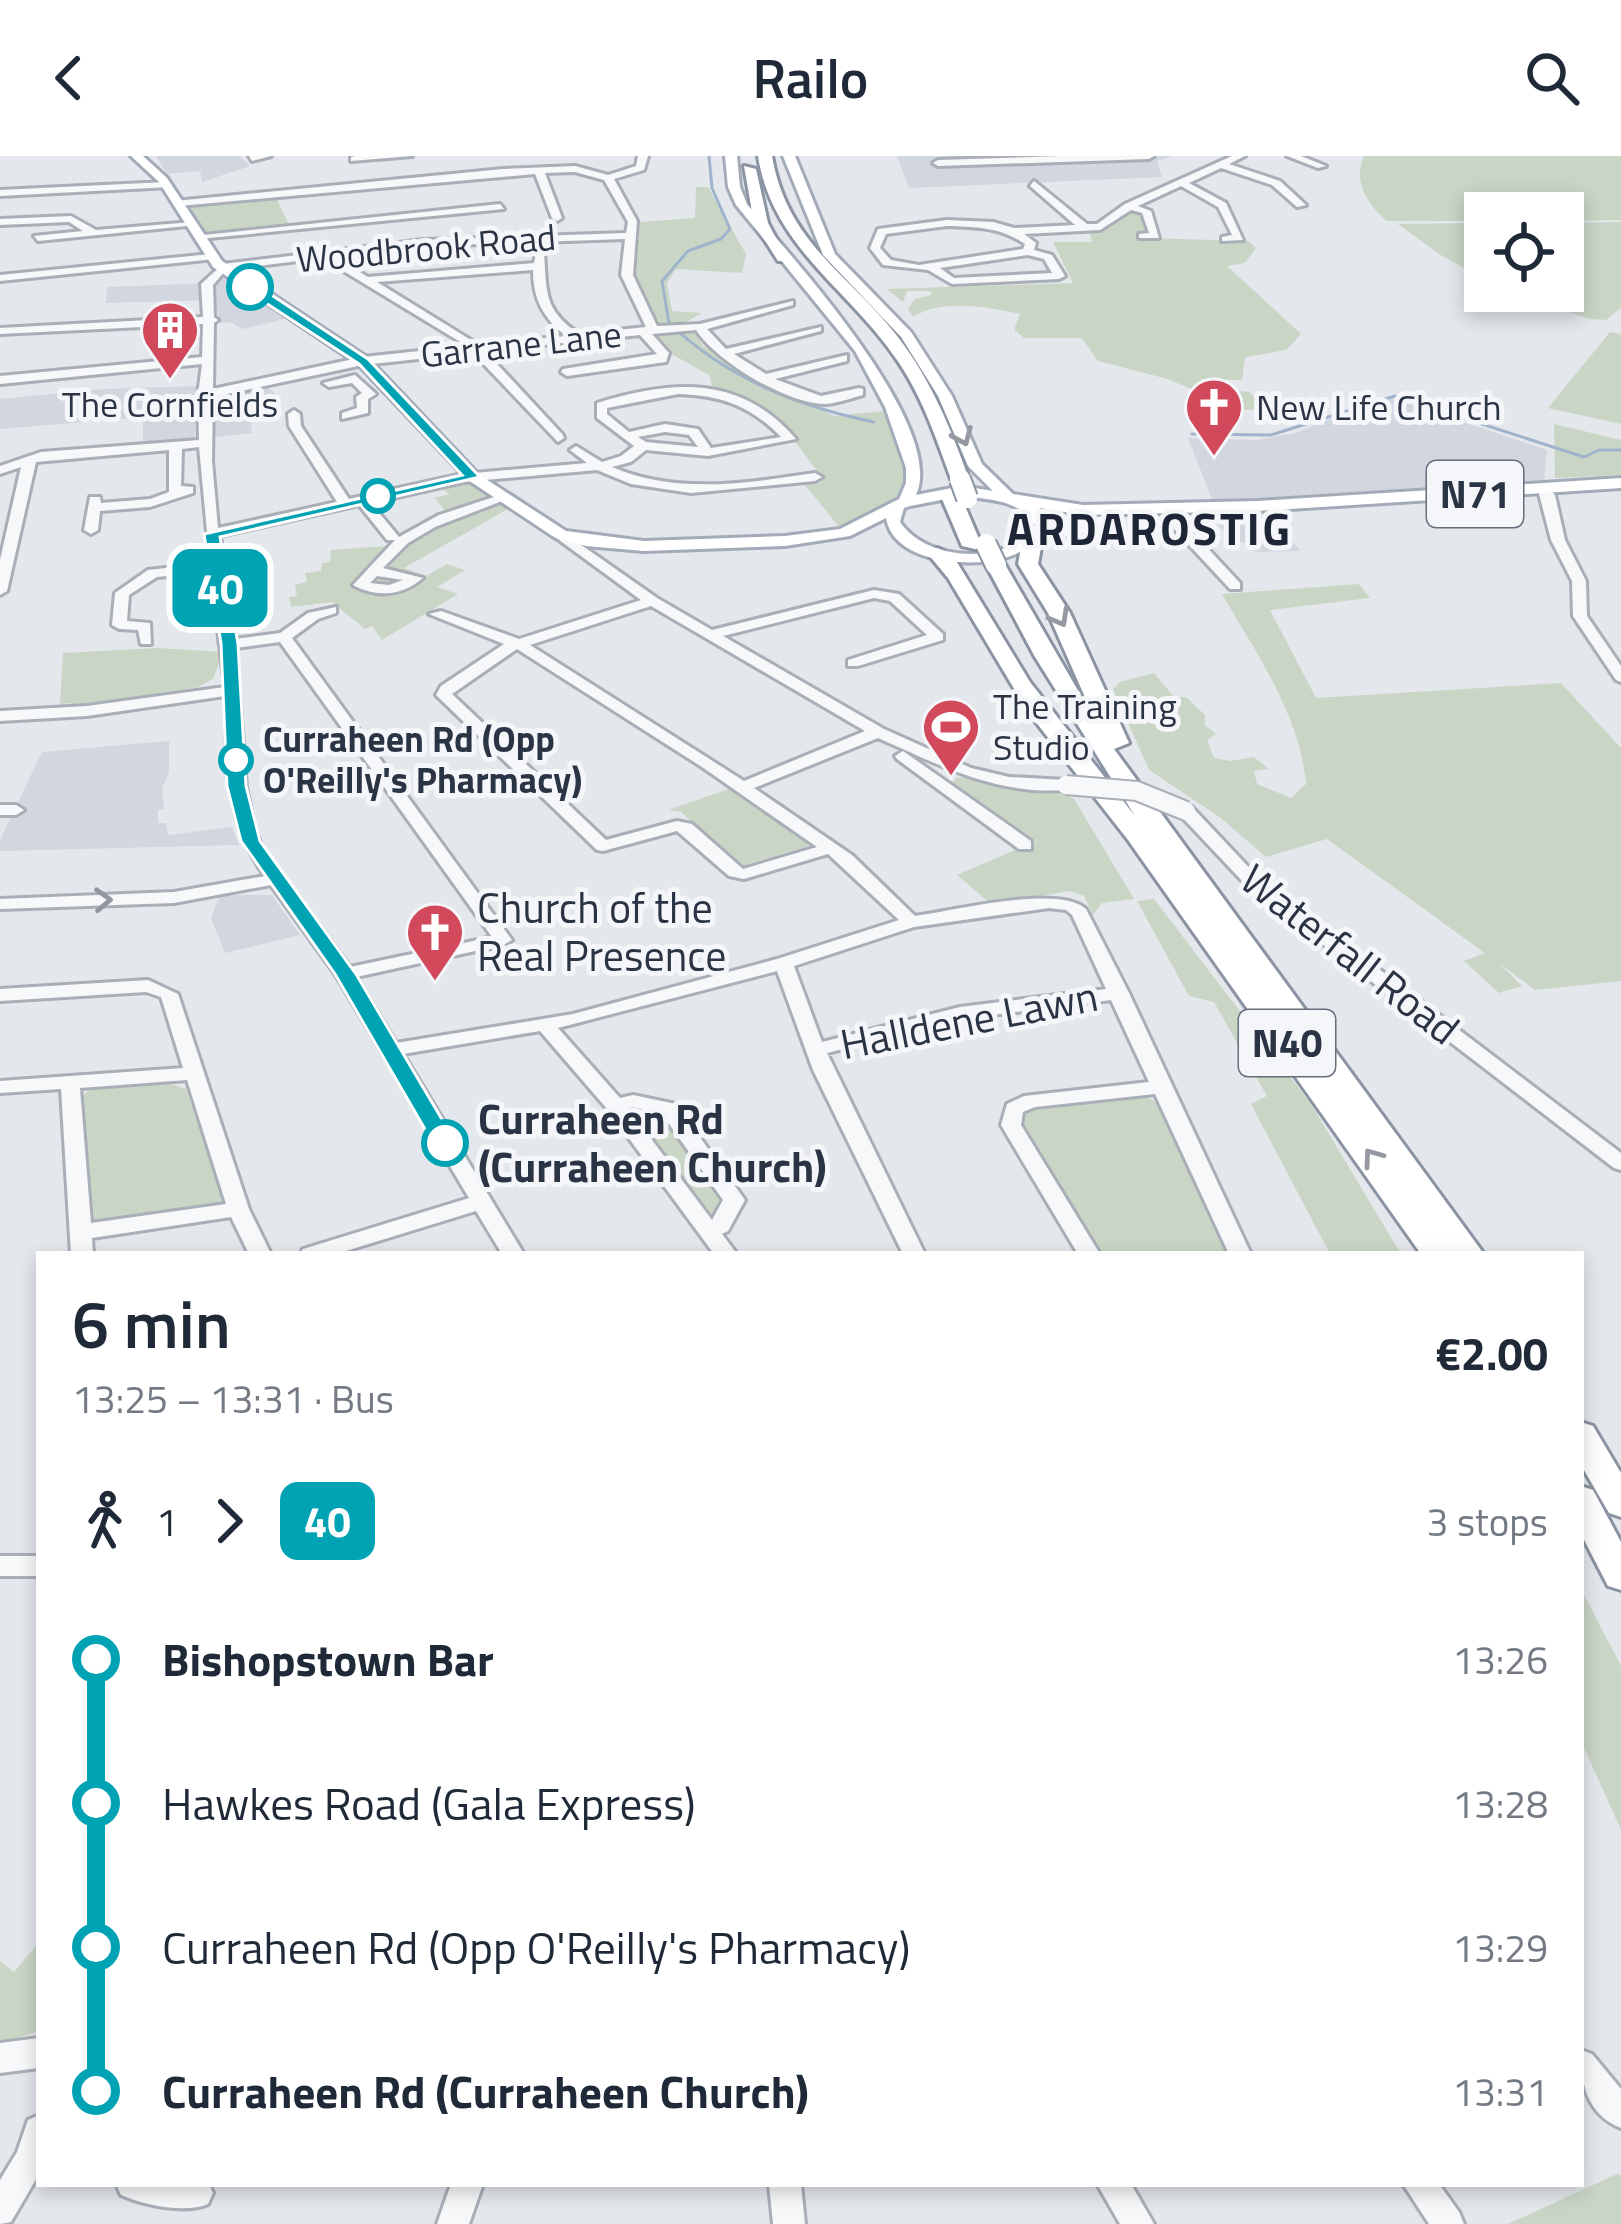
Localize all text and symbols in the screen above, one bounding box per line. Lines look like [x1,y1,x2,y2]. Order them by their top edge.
text: Railo [753,37,868,119]
icon: back [36,45,102,111]
icon: search [1519,45,1585,111]
map controls [1464,192,1584,312]
button: locate [1464,192,1584,312]
street label: Woodbrook Road [294,209,558,286]
unlabelled marker [228,265,272,309]
building icon: The Cornfields [139,299,201,381]
street label: Garrane Lane [418,306,624,381]
place label: The Cornfields [62,376,278,431]
church icon: New Life Church [1183,376,1245,458]
place label: New Life Church [1256,379,1501,434]
one-way arrow [949,425,973,446]
road number: N71 [1427,461,1523,527]
unlabelled marker [362,480,394,512]
district label: ARDAROSTIG [1007,494,1293,562]
line badge: 40 [166,549,274,627]
text: 40 [196,556,244,620]
one-way arrow [1046,605,1069,626]
place label: The Training Studio [993,678,1177,774]
sports icon: The Training Studio [920,696,982,778]
place label: Curraheen Rd (Opp O'Reilly's Pharmacy) [263,711,582,807]
marker: Curraheen Rd (Opp O'Reilly's Pharmacy) [220,744,252,776]
street label: Waterfall Road [1227,847,1474,1059]
place label: Church of the Real Presence [477,875,726,987]
one-way arrow [94,887,113,913]
church icon: Church of the Real Presence [404,901,466,983]
street label: Halldene Lawn [835,963,1103,1075]
road number: N40 [1239,1010,1335,1076]
place label: Curraheen Rd (Curraheen Church) [478,1086,827,1198]
marker: Curraheen Rd (Curraheen Church) [423,1121,467,1165]
one-way arrow [1364,1149,1386,1170]
text: 6 min [72,1273,231,1374]
text: €2.00 [1436,1319,1548,1387]
text: 13:25 – 13:31 · Bus [72,1369,394,1428]
icon: walk [72,1488,138,1554]
icon: forward [196,1488,262,1554]
text: 40 [304,1489,351,1553]
text: 1 [156,1492,178,1551]
text: 3 stops [1426,1492,1548,1551]
text: Bishopstown Bar [162,1625,494,1693]
text: 13:26 [1452,1630,1548,1689]
text: Hawkes Road (Gala Express) [162,1769,696,1837]
text: 13:28 [1452,1774,1548,1833]
text: Curraheen Rd (Opp O'Reilly's Pharmacy) [162,1913,910,1981]
text: 13:29 [1452,1918,1548,1977]
text: Curraheen Rd (Curraheen Church) [162,2057,809,2125]
text: 13:31 [1452,2062,1548,2121]

